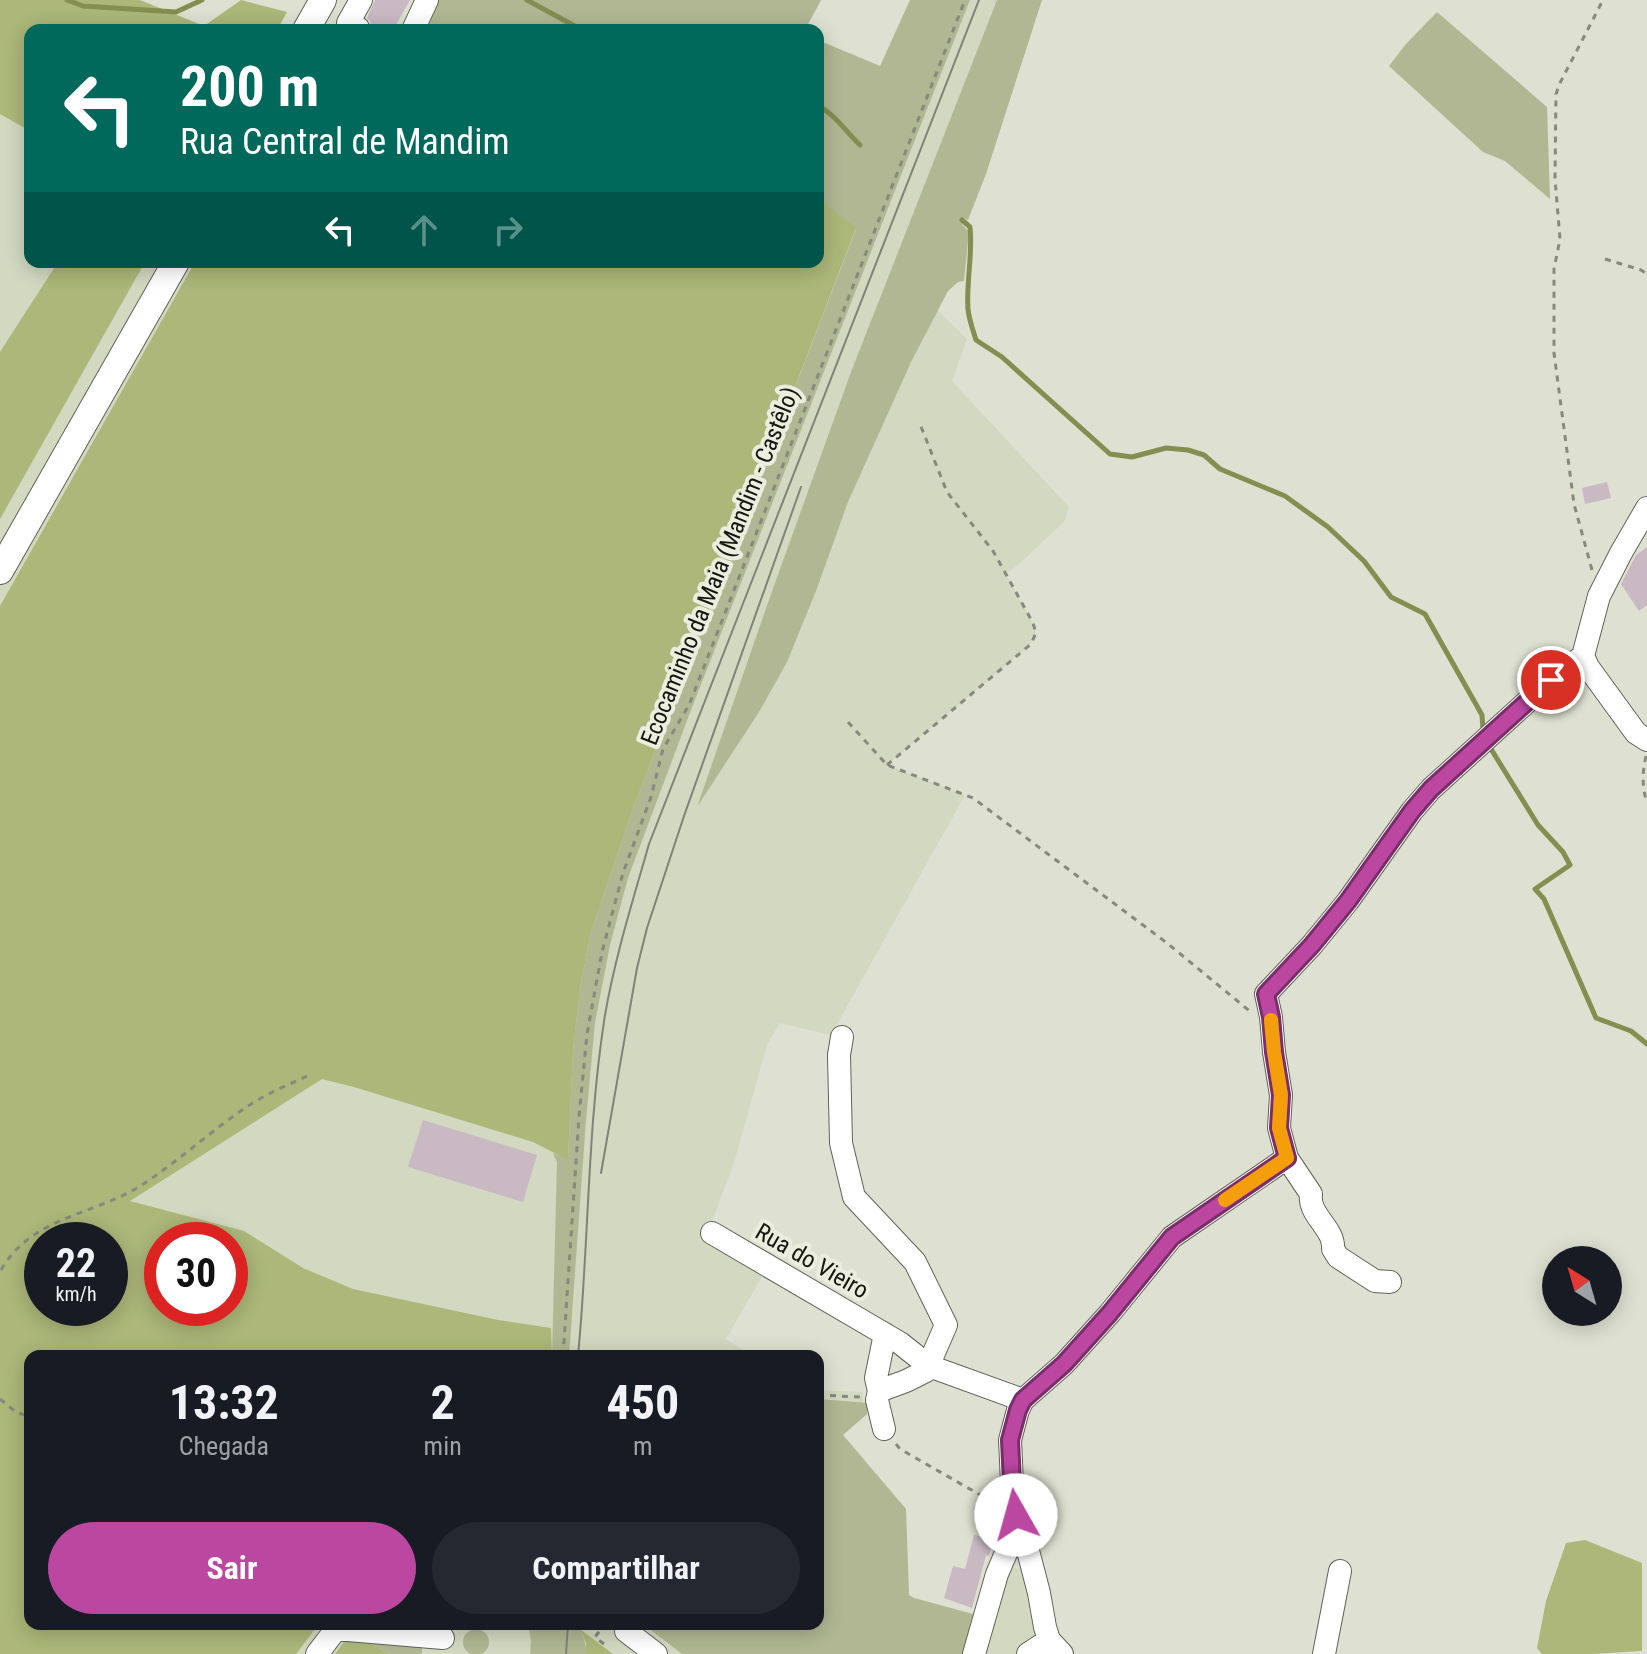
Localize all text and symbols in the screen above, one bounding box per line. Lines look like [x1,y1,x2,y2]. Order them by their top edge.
text: 200 m [180,54,319,120]
icon: left [48,56,152,160]
text: Rua Central de Mandim [180,121,510,163]
icon: left [318,208,362,252]
icon: ahead [402,208,446,252]
icon: right [486,208,530,252]
street label: Ecocaminho da Maia (Mandim - Castêlo) [635,383,805,749]
pin [1517,646,1585,714]
icon: arrive [1529,658,1573,702]
street label: Rua do Vieiro [751,1217,873,1305]
speed limit sign: 30 [144,1222,248,1326]
text: 22 [56,1240,96,1287]
north arrow [1542,1246,1622,1326]
map controls [1542,1246,1622,1326]
text: km/h [55,1282,97,1306]
text: 13:32 [169,1374,279,1431]
text: 2 [431,1374,455,1431]
text: 450 [606,1374,679,1431]
text: Chegada [179,1431,269,1461]
text: min [424,1431,462,1461]
text: m [633,1431,653,1461]
position arrow [974,1473,1058,1557]
button: Sair [48,1522,416,1614]
button: Compartilhar [432,1522,800,1614]

